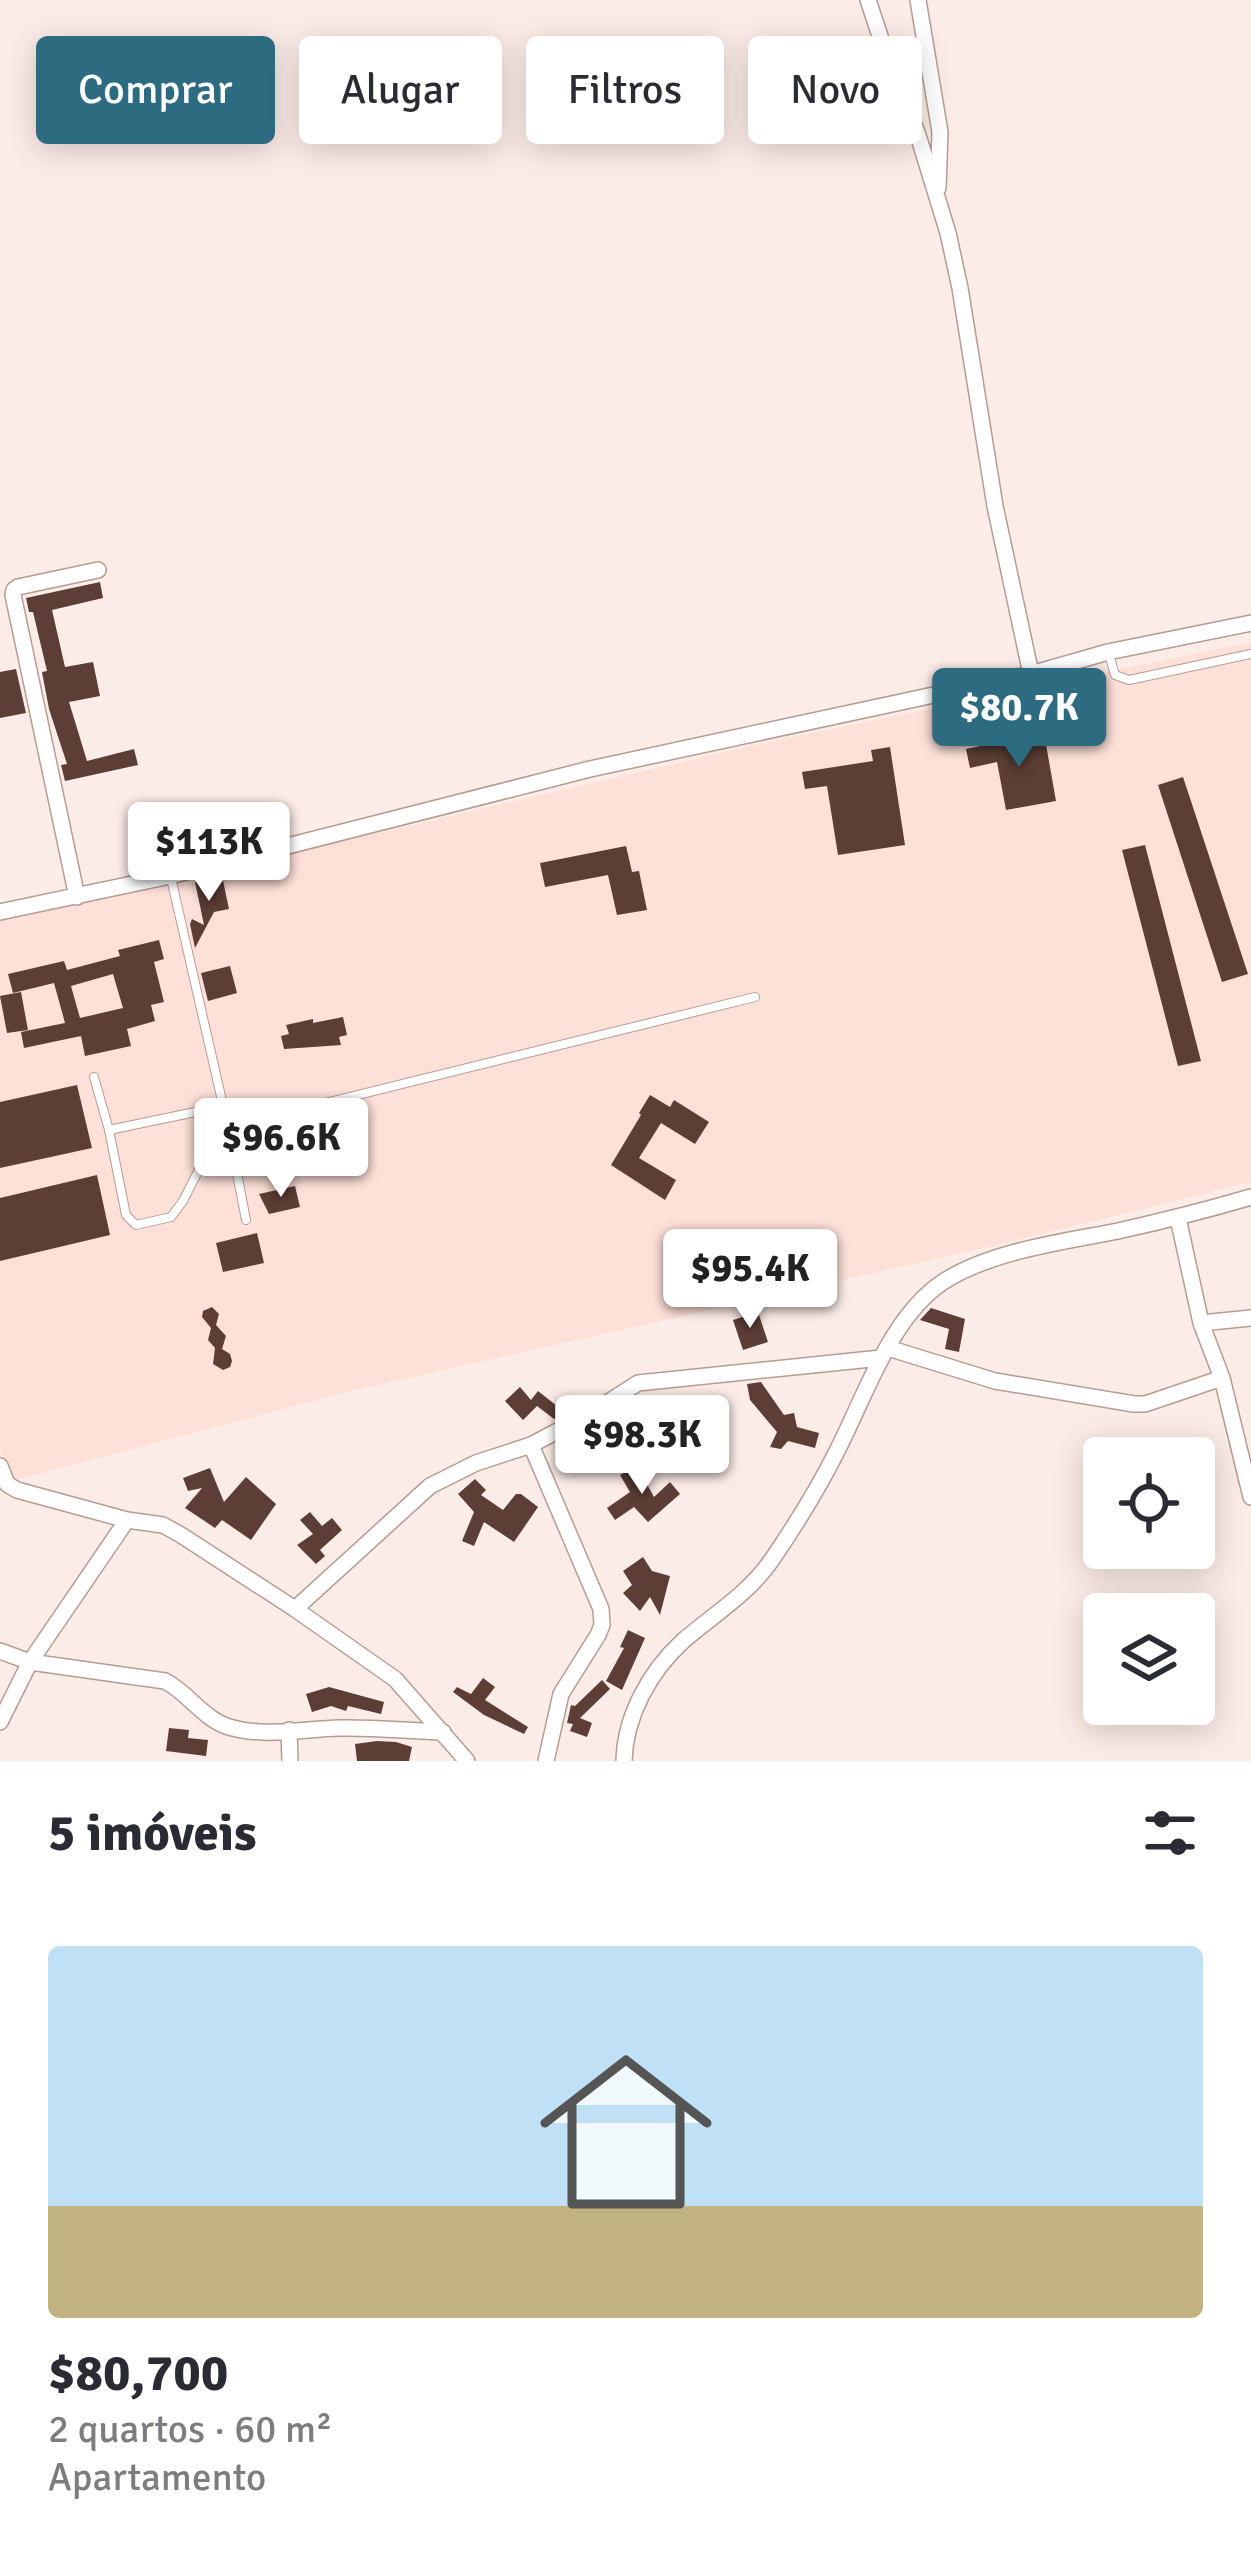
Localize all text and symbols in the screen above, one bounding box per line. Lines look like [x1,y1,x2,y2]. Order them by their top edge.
chip: Comprar [36,36,275,144]
chip: Alugar [299,36,502,144]
chip: Filtros [526,36,724,144]
chip: Novo [748,36,922,144]
pin: $80.7K [921,668,1117,770]
text: $80.7K [959,683,1079,731]
pin: $113K [125,802,293,904]
text: $113K [155,817,263,865]
pin: $96.6K [183,1098,379,1200]
text: $96.6K [221,1113,341,1161]
pin: $95.4K [652,1229,848,1331]
text: $95.4K [690,1244,810,1292]
pin: $98.3K [544,1395,740,1497]
text: $98.3K [582,1410,702,1458]
map controls [1083,1437,1215,1725]
button: locate [1083,1437,1215,1569]
button: layers [1083,1593,1215,1725]
icon: filters [1137,1800,1203,1866]
text: 5 imóveis [48,1802,257,1865]
icon: home [518,2024,734,2240]
text: $80,700 [48,2342,228,2405]
text: 2 quartos · 60 m² [48,2405,332,2453]
text: Apartamento [48,2453,266,2501]

